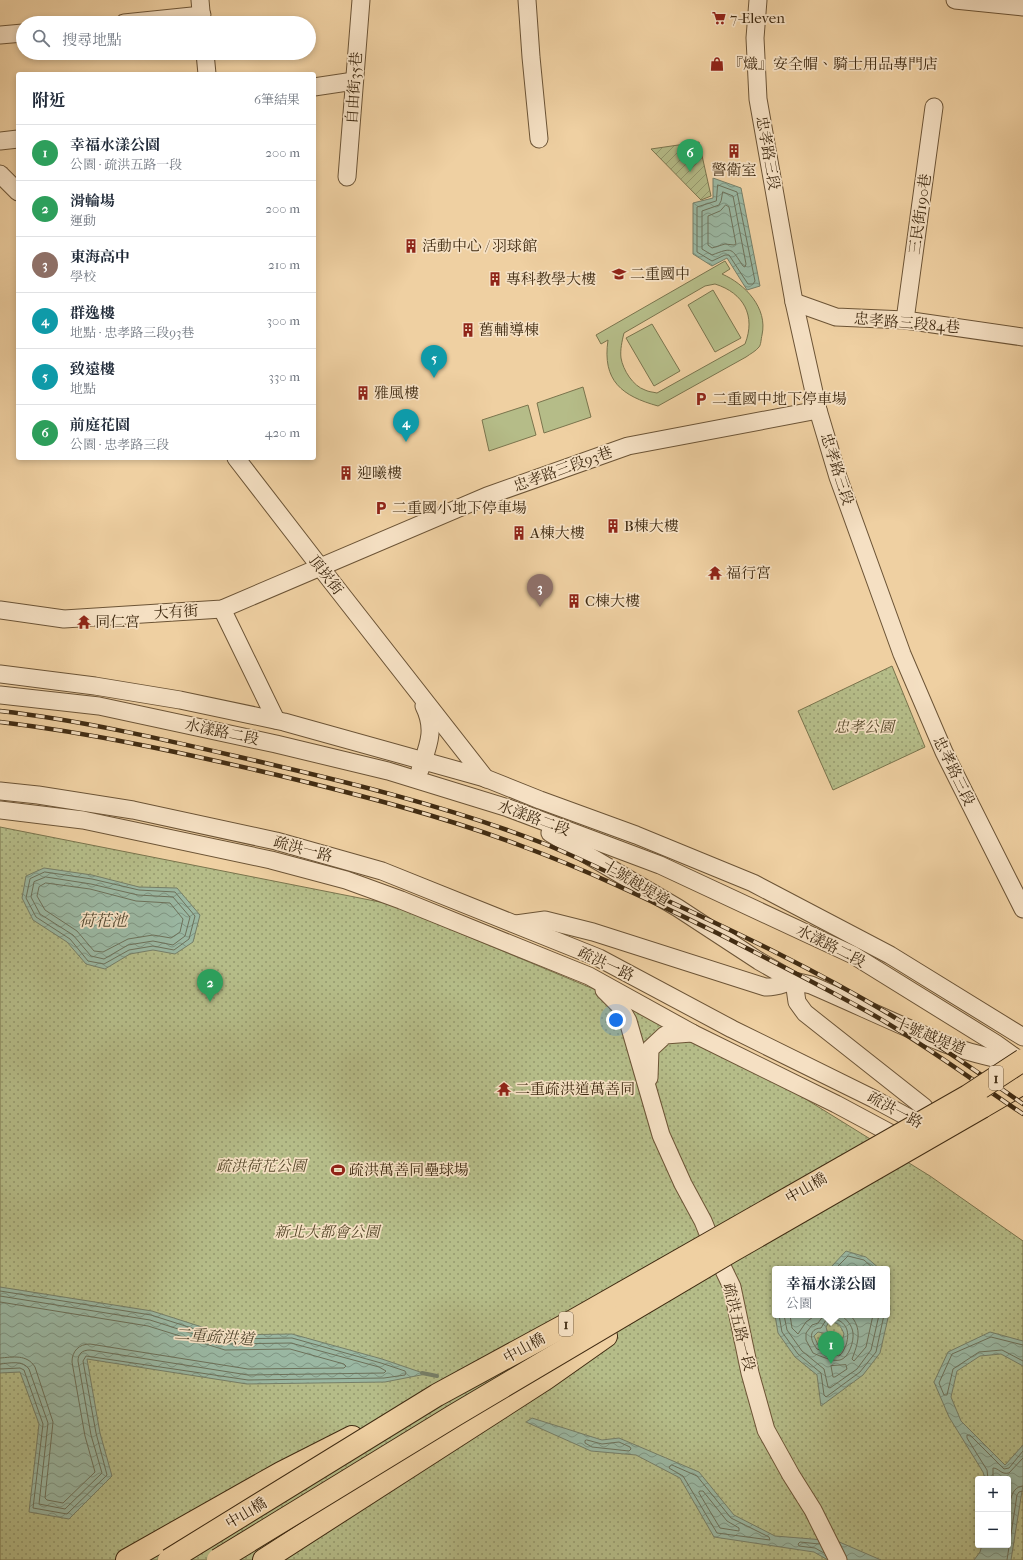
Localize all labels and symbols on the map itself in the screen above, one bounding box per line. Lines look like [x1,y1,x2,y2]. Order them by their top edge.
place label: 7-Eleven [730,9,785,27]
supermarket icon: 7-Eleven [711,10,727,26]
street label: 自由街35巷 [342,51,366,125]
place label: 『熾』安全帽、騎士用品專門店 [728,55,938,73]
shop icon: 『熾』安全帽、騎士用品專門店 [709,56,725,72]
street label: 忠孝路三段 [753,114,783,192]
pin: 6 [677,139,703,172]
building icon: 警衛室 [726,143,742,159]
place label: 警衛室 [711,161,757,179]
street label: 三民街190巷 [905,172,935,256]
place label: 活動中心 / 羽球館 [422,237,537,255]
building icon: 活動中心 / 羽球館 [403,238,419,254]
place label: 二重國中 [630,265,690,283]
school or university icon: 二重國中 [611,266,627,282]
place label: 專科教學大樓 [506,270,596,288]
building icon: 專科教學大樓 [487,271,503,287]
street label: 忠孝路三段84巷 [853,309,961,337]
place label: 舊輔導棟 [479,321,539,339]
building icon: 舊輔導棟 [460,322,476,338]
pin: 5 [421,345,447,378]
place label: 雅風樓 [374,384,419,402]
building icon: 雅風樓 [355,385,371,401]
place label: 二重國中地下停車場 [712,390,847,408]
parking icon: 二重國中地下停車場 [693,391,709,407]
pin: 4 [393,409,419,442]
street label: 忠孝路三段 [817,431,857,507]
street label: 忠孝路三段93巷 [511,443,615,495]
place label: 迎曦樓 [357,464,402,482]
building icon: 迎曦樓 [338,465,354,481]
place label: 二重國小地下停車場 [392,499,527,517]
parking icon: 二重國小地下停車場 [373,500,389,516]
place label: B棟大樓 [624,517,679,535]
building icon: B棟大樓 [605,518,621,534]
place label: A棟大樓 [529,524,585,542]
building icon: A棟大樓 [511,525,527,541]
street label: 頂崁街 [305,552,347,598]
place label: 福行宮 [726,564,771,582]
temple icon: 福行宮 [707,565,723,581]
pin: 3 [527,574,553,607]
place label: C棟大樓 [585,592,640,610]
building icon: C棟大樓 [566,593,582,609]
street label: 大有街 [153,601,199,623]
place label: 同仁宮 [95,613,140,631]
temple icon: 同仁宮 [76,614,92,630]
street label: 水漾路二段 [183,715,261,749]
park label: 忠孝公園 [834,718,896,736]
street label: 忠孝路三段 [929,733,979,809]
street label: 水漾路二段 [496,797,572,839]
street label: 疏洪一路 [272,833,334,865]
street label: 十號越堤道 [599,856,673,910]
water label: 荷花池 [79,911,129,930]
street label: 水漾路二段 [793,921,869,971]
street label: 疏洪一路 [575,943,637,985]
pin: 2 [197,969,223,1002]
your location [606,1010,626,1030]
street label: 十號越堤道 [892,1014,968,1058]
road number: 1 [989,1066,1003,1090]
place label: 二重疏洪道萬善同 [515,1080,635,1098]
temple icon: 二重疏洪道萬善同 [496,1081,512,1097]
street label: 疏洪一路 [864,1088,926,1132]
park label: 疏洪荷花公園 [216,1157,308,1175]
place label: 疏洪萬善同壘球場 [349,1161,469,1179]
sports icon: 疏洪萬善同壘球場 [330,1162,346,1178]
street label: 中山橋 [782,1169,830,1207]
park label: 新北大都會公園 [274,1223,381,1241]
street label: 疏洪五路一段 [719,1281,759,1373]
road number: 1 [559,1312,573,1336]
water label: 二重疏洪道 [173,1324,257,1349]
street label: 中山橋 [500,1329,548,1367]
pin: 1 [818,1331,844,1364]
street label: 中山橋 [222,1494,270,1532]

